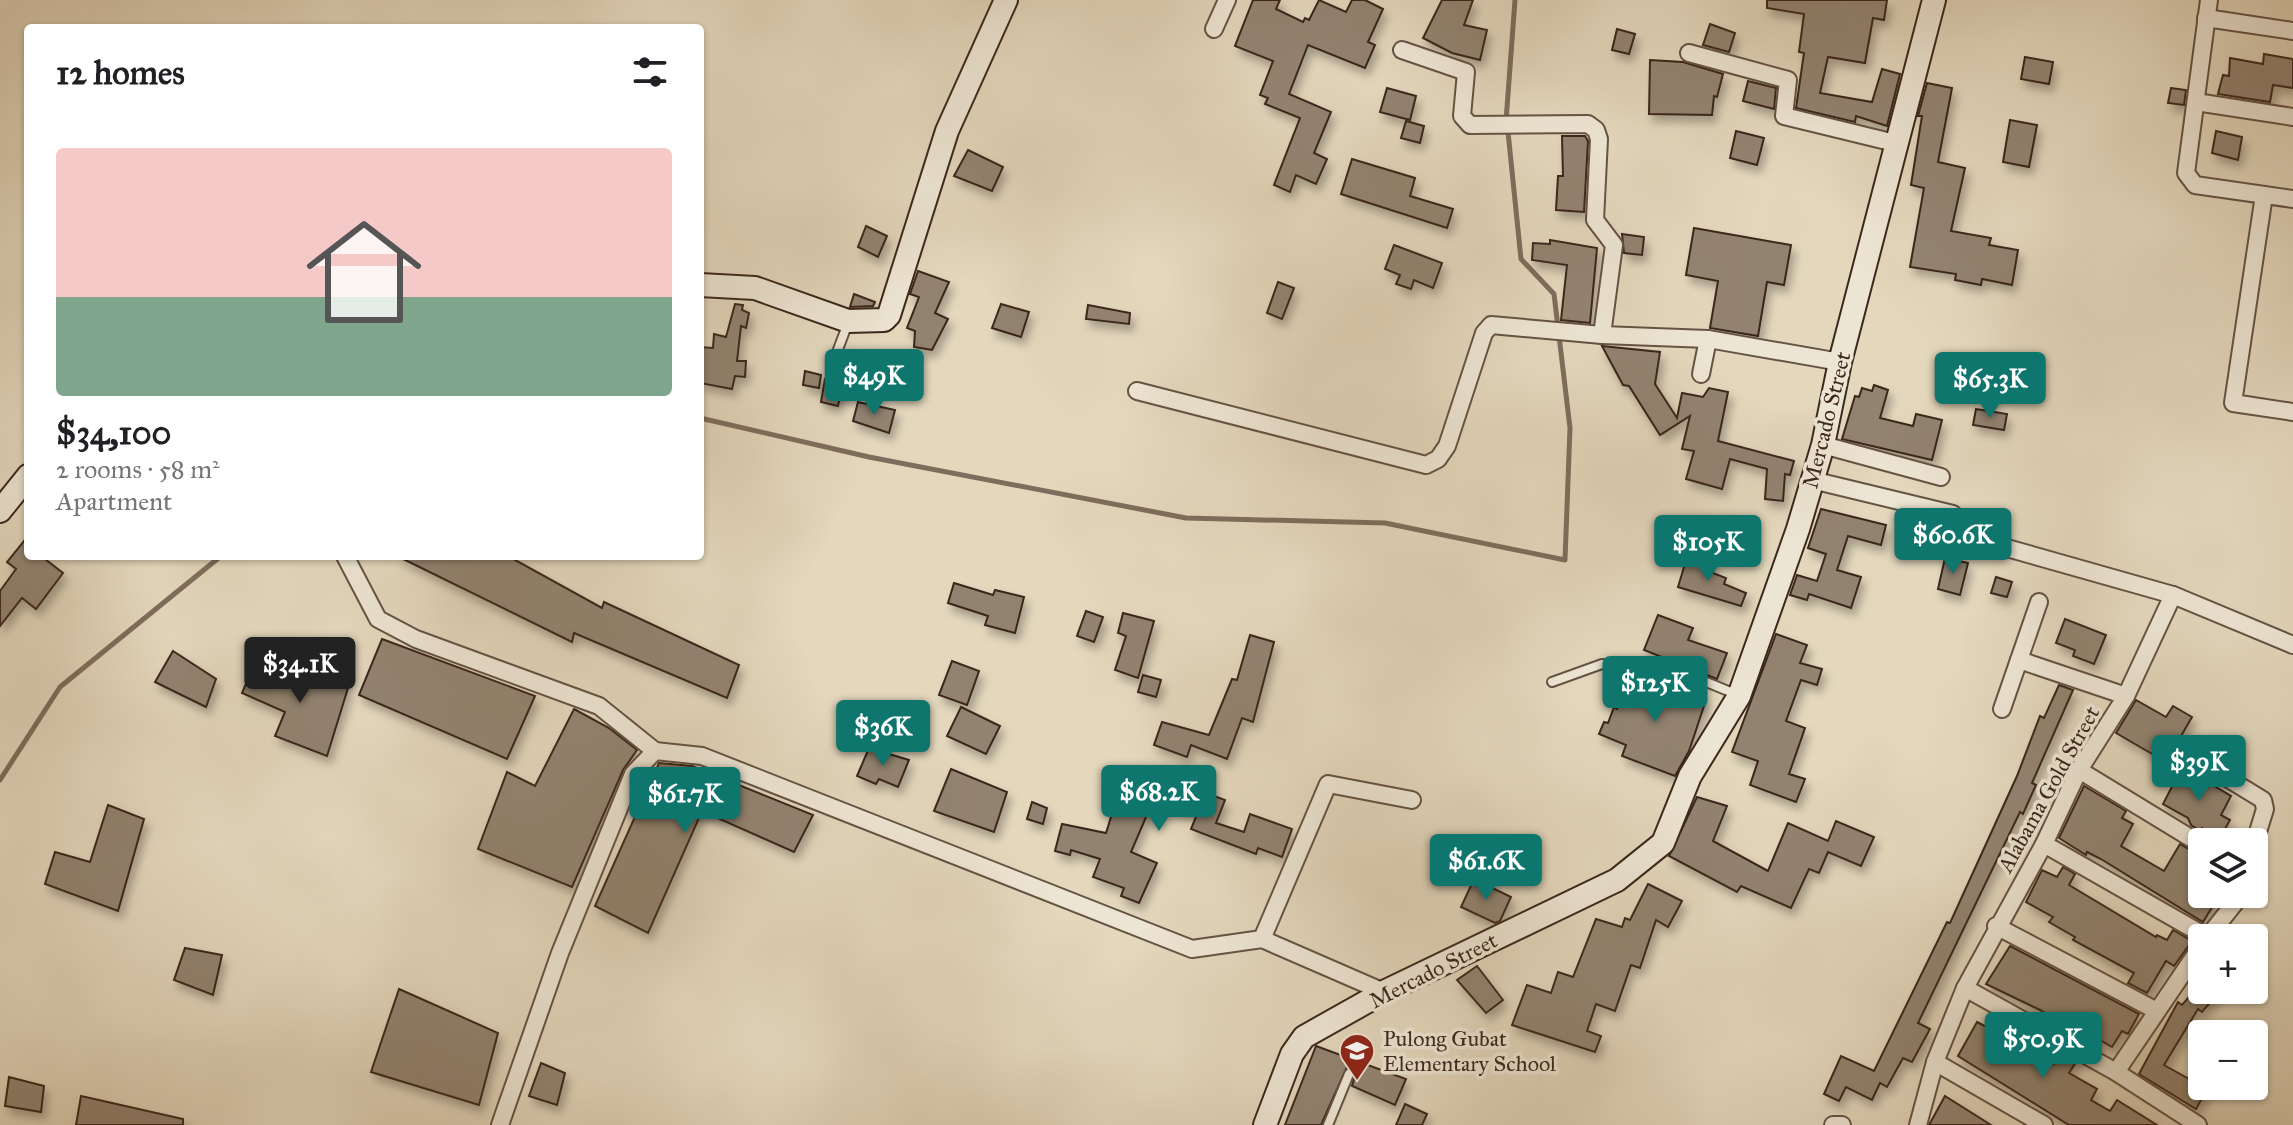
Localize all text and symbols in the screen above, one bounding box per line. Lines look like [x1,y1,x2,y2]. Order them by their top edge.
icon: filters [628,50,672,94]
text: 12 homes [56,52,185,93]
icon: home [292,200,436,344]
pin: $49K [827,349,921,417]
street label: Mercado Street [1796,349,1857,491]
pin: $65.3K [1925,352,2055,420]
text: $49K [843,359,905,391]
text: $65.3K [1953,362,2027,394]
text: $34,100 [56,412,171,453]
text: 2 rooms · 58 m² [56,453,220,485]
text: Apartment [56,485,172,517]
pin: $60.6K [1888,508,2018,576]
pin: $105K [1652,515,1764,583]
text: $60.6K [1912,518,1994,550]
text: $105K [1672,525,1744,557]
pin: $34.1K [235,637,365,705]
text: $34.1K [262,647,338,679]
pin: $125K [1599,656,1711,724]
text: $125K [1620,666,1690,698]
pin: $36K [836,700,930,768]
street label: Alabama Gold Street [1991,701,2105,878]
text: $36K [854,710,912,742]
pin: $39K [2152,735,2246,803]
text: $39K [2170,745,2228,777]
pin: $68.2K [1094,765,1224,833]
pin: $61.7K [620,767,750,835]
text: $68.2K [1119,775,1199,807]
text: $61.7K [647,777,723,809]
map controls [2188,828,2268,1100]
button: layers [2188,828,2268,908]
pin: $61.6K [1421,834,1551,902]
text: $61.6K [1448,844,1524,876]
button: + [2188,924,2268,1004]
street label: Mercado Street [1365,927,1502,1014]
pin: $50.9K [1978,1012,2108,1080]
button: − [2188,1020,2268,1100]
text: $50.9K [2003,1022,2083,1054]
place label: Pulong Gubat Elementary School [1383,1025,1556,1077]
school or university icon: Pulong Gubat Elementary School [1338,1032,1376,1082]

